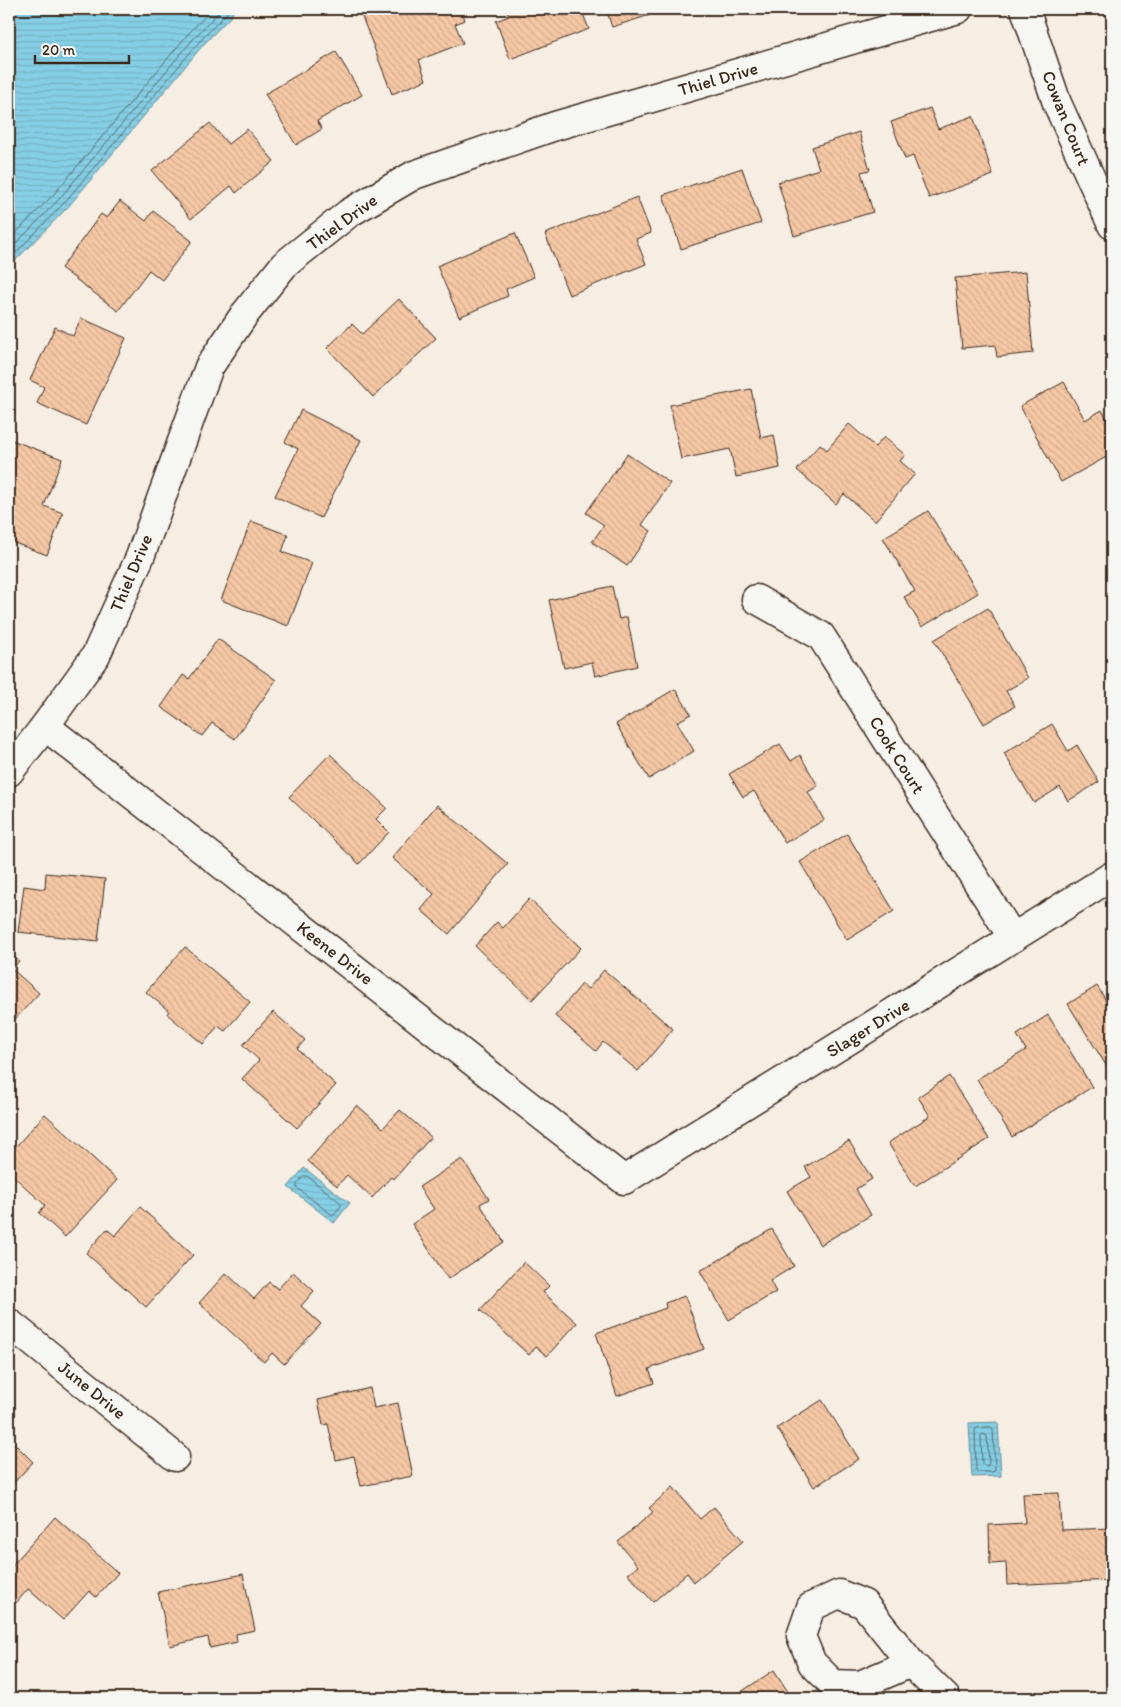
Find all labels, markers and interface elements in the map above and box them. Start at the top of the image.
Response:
scale bar [35,32,129,64]
text: 20 m [42,41,76,59]
street label: Thiel Drive [675,57,761,101]
street label: Cowan Court [1037,67,1095,169]
street label: Thiel Drive [302,189,382,255]
street label: Thiel Drive [105,531,157,615]
street label: Cook Court [864,712,930,798]
street label: Keene Drive [292,916,378,990]
street label: Slager Drive [822,994,914,1062]
street label: June Drive [54,1356,130,1424]

